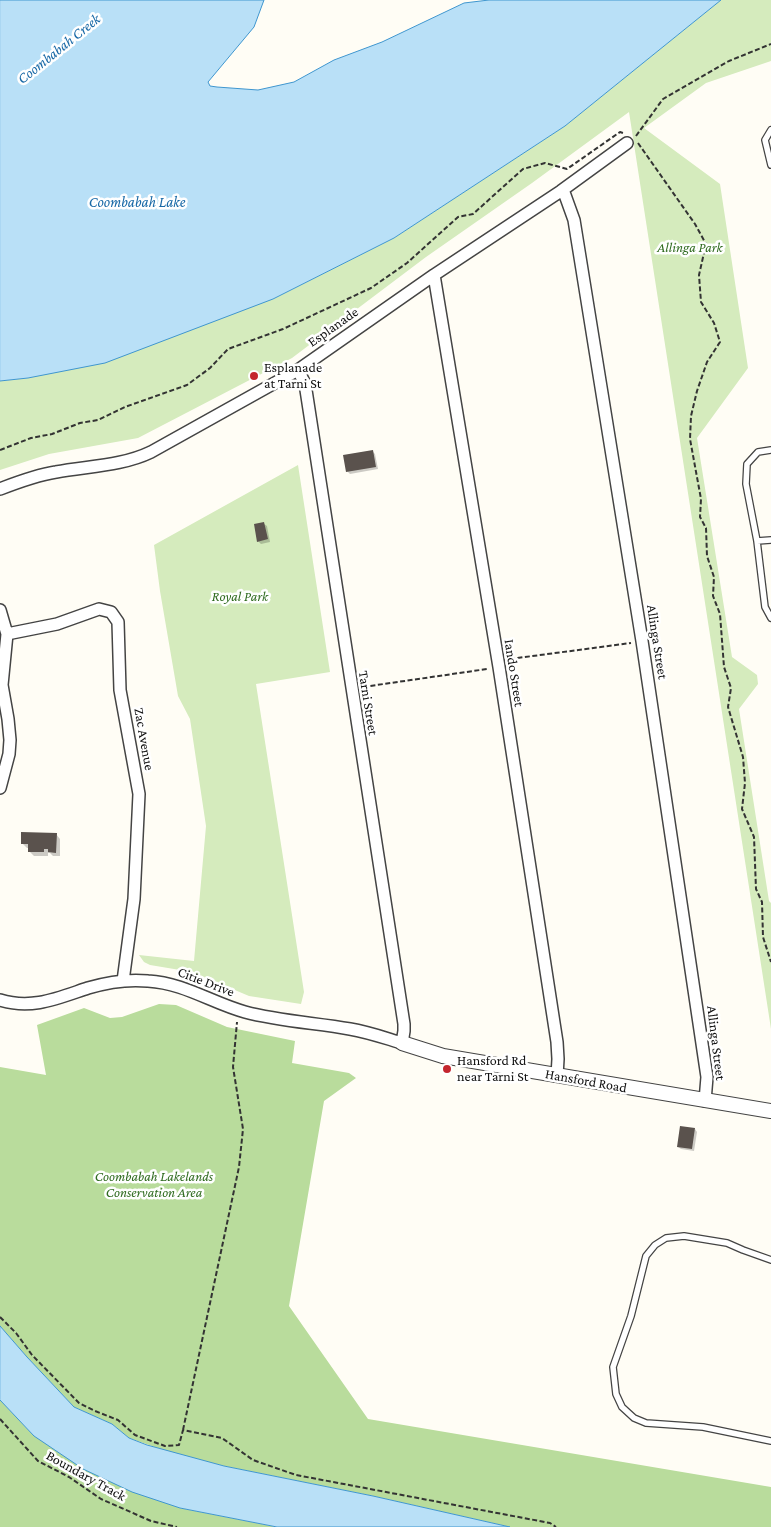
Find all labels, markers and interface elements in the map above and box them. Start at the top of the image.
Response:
water label: Coombabah Creek [14,10,104,88]
water label: Coombabah Lake [89,193,185,211]
park label: Allinga Park [657,240,723,256]
street label: Esplanade [304,303,362,351]
place label: Esplanade at Tarni St [264,360,322,392]
marker: Esplanade at Tarni St [248,370,260,382]
park label: Royal Park [212,589,268,605]
street label: Allinga Street [643,604,671,680]
street label: Iando Street [500,638,528,708]
street label: Tarni Street [355,669,381,737]
street label: Zac Avenue [130,706,158,772]
street label: Citie Drive [175,964,237,1000]
street label: Allinga Street [703,1005,729,1081]
place label: Hansford Rd near Tarni St [457,1053,528,1086]
marker: Hansford Rd near Tarni St [441,1063,453,1075]
street label: Hansford Road [544,1066,628,1096]
park label: Coombabah Lakelands Conservation Area [95,1169,213,1202]
street label: Boundary Track [43,1447,129,1505]

